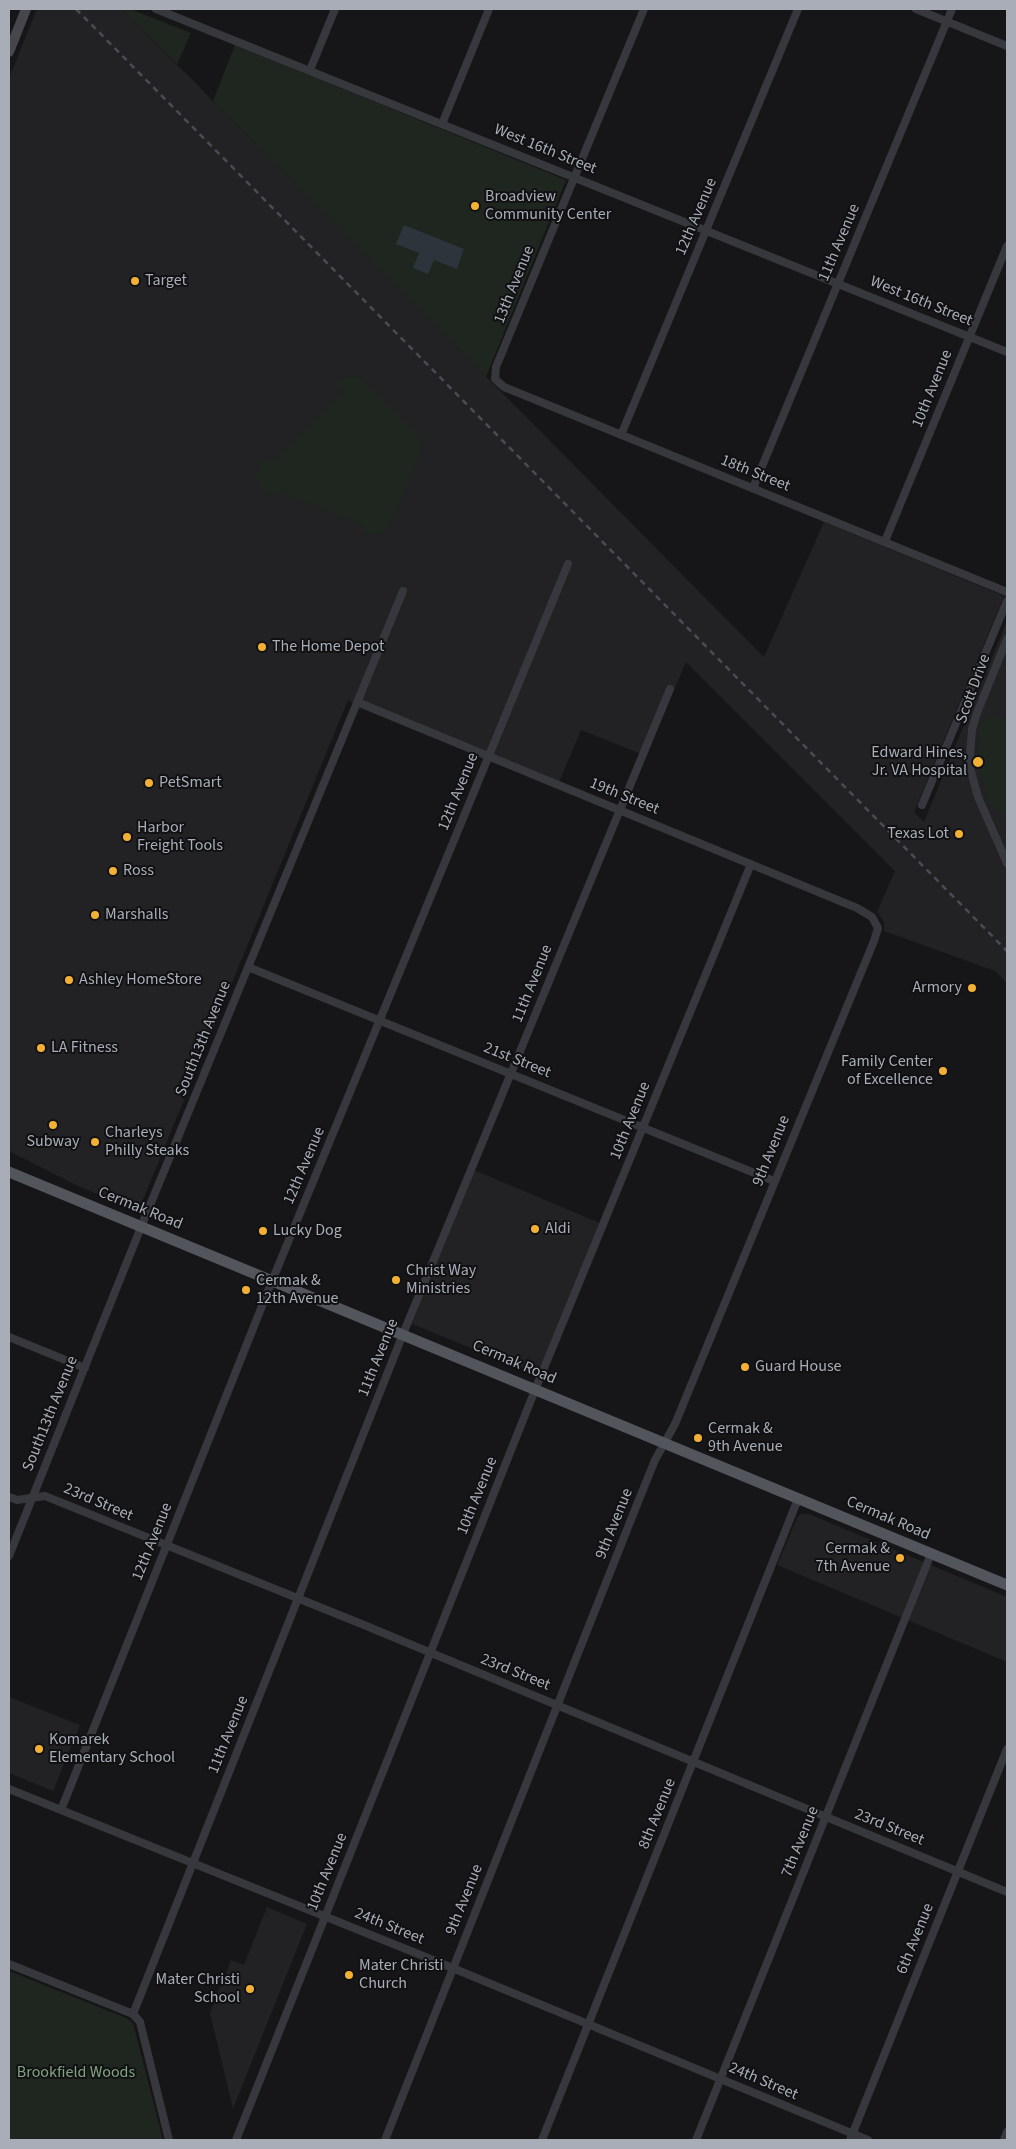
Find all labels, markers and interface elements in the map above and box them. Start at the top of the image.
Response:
street label: West 16th Street [491,121,599,179]
street label: 12th Avenue [672,175,722,259]
place label: Broadview Community Center [485,187,611,225]
marker: Broadview Community Center [469,200,481,212]
street label: 11th Avenue [815,201,865,285]
street label: 13th Avenue [491,243,539,327]
place label: Target [145,271,187,291]
street label: West 16th Street [867,273,975,331]
marker: Target [129,275,141,287]
street label: 10th Avenue [909,347,957,431]
street label: 18th Street [717,451,793,497]
place label: The Home Depot [272,637,384,657]
marker: The Home Depot [256,641,268,653]
street label: Scott Drive [953,652,995,726]
place label: Edward Hines, Jr. VA Hospital [871,743,967,781]
street label: 12th Avenue [435,750,483,834]
marker: Edward Hines, Jr. VA Hospital [971,755,985,769]
place label: PetSmart [159,773,222,793]
street label: 19th Street [586,774,662,820]
marker: PetSmart [143,777,155,789]
place label: Harbor Freight Tools [137,818,223,856]
place label: Texas Lot [887,824,949,844]
marker: Texas Lot [953,828,965,840]
marker: Harbor Freight Tools [121,831,133,843]
place label: Ross [123,861,154,881]
marker: Ross [107,865,119,877]
place label: Marshalls [105,905,169,925]
marker: Marshalls [89,909,101,921]
street label: 11th Avenue [509,942,557,1026]
place label: Ashley HomeStore [79,970,202,990]
marker: Ashley HomeStore [63,974,75,986]
place label: Armory [912,978,962,998]
street label: South13th Avenue [172,979,236,1099]
marker: Armory [966,982,978,994]
place label: LA Fitness [51,1038,118,1058]
street label: 21st Street [480,1039,554,1083]
marker: LA Fitness [35,1042,47,1054]
place label: Family Center of Excellence [841,1052,933,1090]
marker: Family Center of Excellence [937,1065,949,1077]
street label: 10th Avenue [607,1079,655,1163]
street label: 9th Avenue [749,1113,795,1189]
marker: Subway [47,1119,59,1131]
place label: Charleys Philly Steaks [105,1123,189,1161]
street label: 12th Avenue [280,1124,330,1208]
place label: Subway [27,1132,79,1152]
marker: Charleys Philly Steaks [89,1136,101,1148]
street label: Cermak Road [95,1183,185,1235]
place label: Aldi [545,1219,571,1239]
place label: Lucky Dog [273,1221,342,1241]
marker: Aldi [529,1223,541,1235]
marker: Lucky Dog [257,1225,269,1237]
place label: Christ Way Ministries [406,1261,476,1299]
place label: Cermak & 12th Avenue [256,1271,339,1309]
marker: Christ Way Ministries [390,1274,402,1286]
marker: Cermak & 12th Avenue [240,1284,252,1296]
street label: 11th Avenue [355,1316,403,1400]
street label: Cermak Road [469,1337,559,1389]
street label: South13th Avenue [19,1354,83,1474]
place label: Guard House [755,1357,842,1377]
marker: Guard House [739,1361,751,1373]
place label: Cermak & 9th Avenue [708,1419,783,1457]
marker: Cermak & 9th Avenue [692,1432,704,1444]
street label: 10th Avenue [454,1454,502,1538]
street label: 23rd Street [60,1480,136,1526]
street label: 9th Avenue [592,1486,638,1562]
street label: Cermak Road [843,1493,933,1545]
street label: 12th Avenue [129,1500,177,1584]
place label: Cermak & 7th Avenue [815,1539,890,1577]
marker: Cermak & 7th Avenue [894,1552,906,1564]
street label: 23rd Street [477,1650,553,1696]
street label: 11th Avenue [205,1693,253,1777]
place label: Komarek Elementary School [49,1730,175,1768]
marker: Komarek Elementary School [33,1743,45,1755]
street label: 8th Avenue [635,1776,681,1852]
street label: 7th Avenue [778,1804,824,1880]
street label: 23rd Street [851,1805,927,1851]
street label: 10th Avenue [304,1830,352,1914]
street label: 9th Avenue [442,1862,488,1938]
street label: 6th Avenue [893,1901,939,1977]
street label: 24th Street [351,1904,427,1950]
place label: Mater Christi Church [359,1956,443,1994]
marker: Mater Christi Church [343,1969,355,1981]
place label: Mater Christi School [156,1970,240,2008]
marker: Mater Christi School [244,1983,256,1995]
street label: 24th Street [726,2059,800,2105]
park label: Brookfield Woods [17,2063,135,2083]

